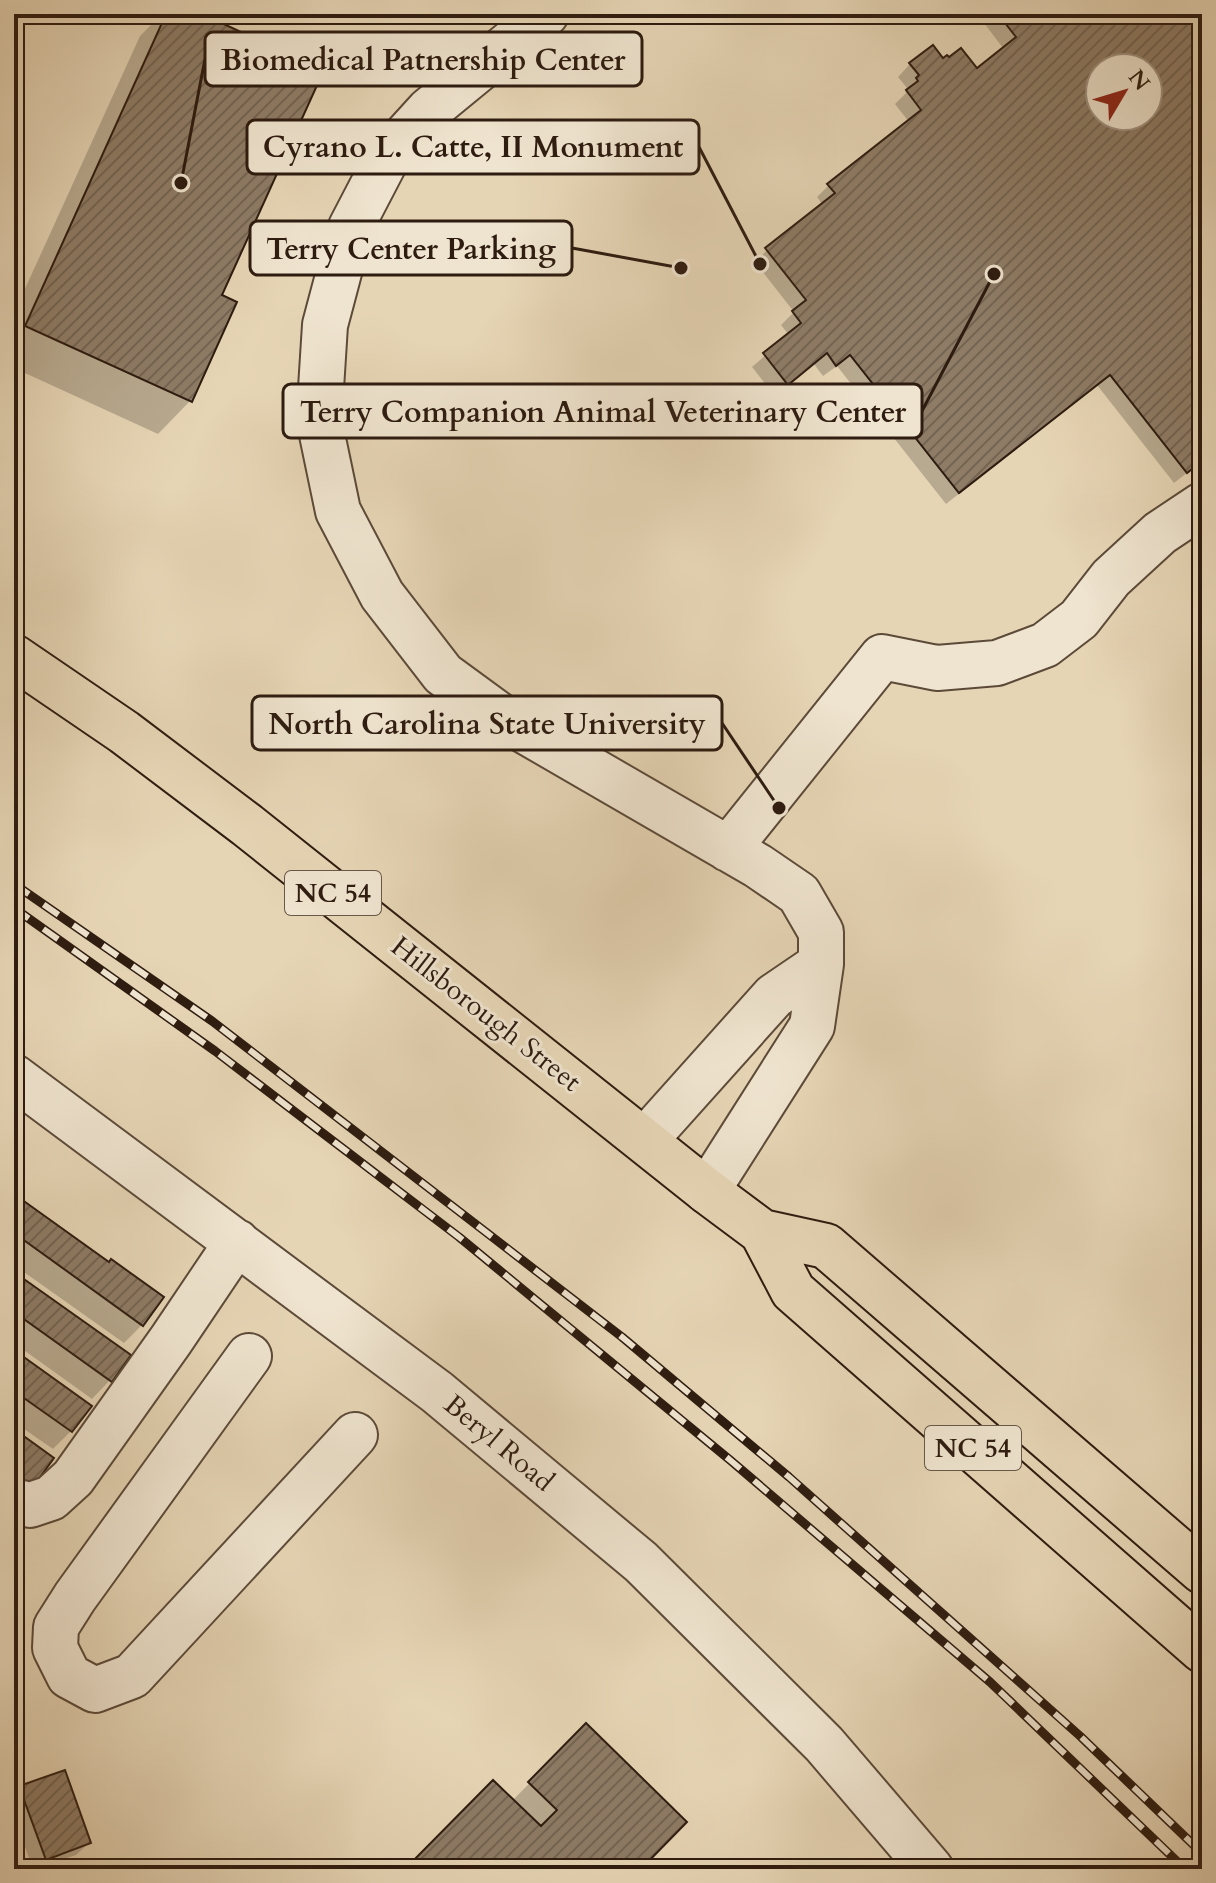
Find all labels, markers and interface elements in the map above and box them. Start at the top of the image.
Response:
callout: Biomedical Patnership Center [205,32,642,86]
text: Biomedical Patnership Center [220,40,627,81]
north arrow [1084,52,1164,132]
text: N [1121,64,1157,97]
callout: Cyrano L. Catte, II Monument [247,120,699,174]
text: Cyrano L. Catte, II Monument [263,127,684,168]
callout: Terry Center Parking [250,221,572,275]
text: Terry Center Parking [266,229,556,270]
callout: Terry Companion Animal Veterinary Center [283,384,922,438]
text: Terry Companion Animal Veterinary Center [300,392,907,433]
callout: North Carolina State University [252,696,722,750]
text: North Carolina State University [268,704,706,745]
road number: NC 54 [285,871,381,915]
street label: Hillsborough Street [383,928,589,1100]
street label: Beryl Road [436,1386,562,1500]
road number: NC 54 [925,1426,1021,1470]

